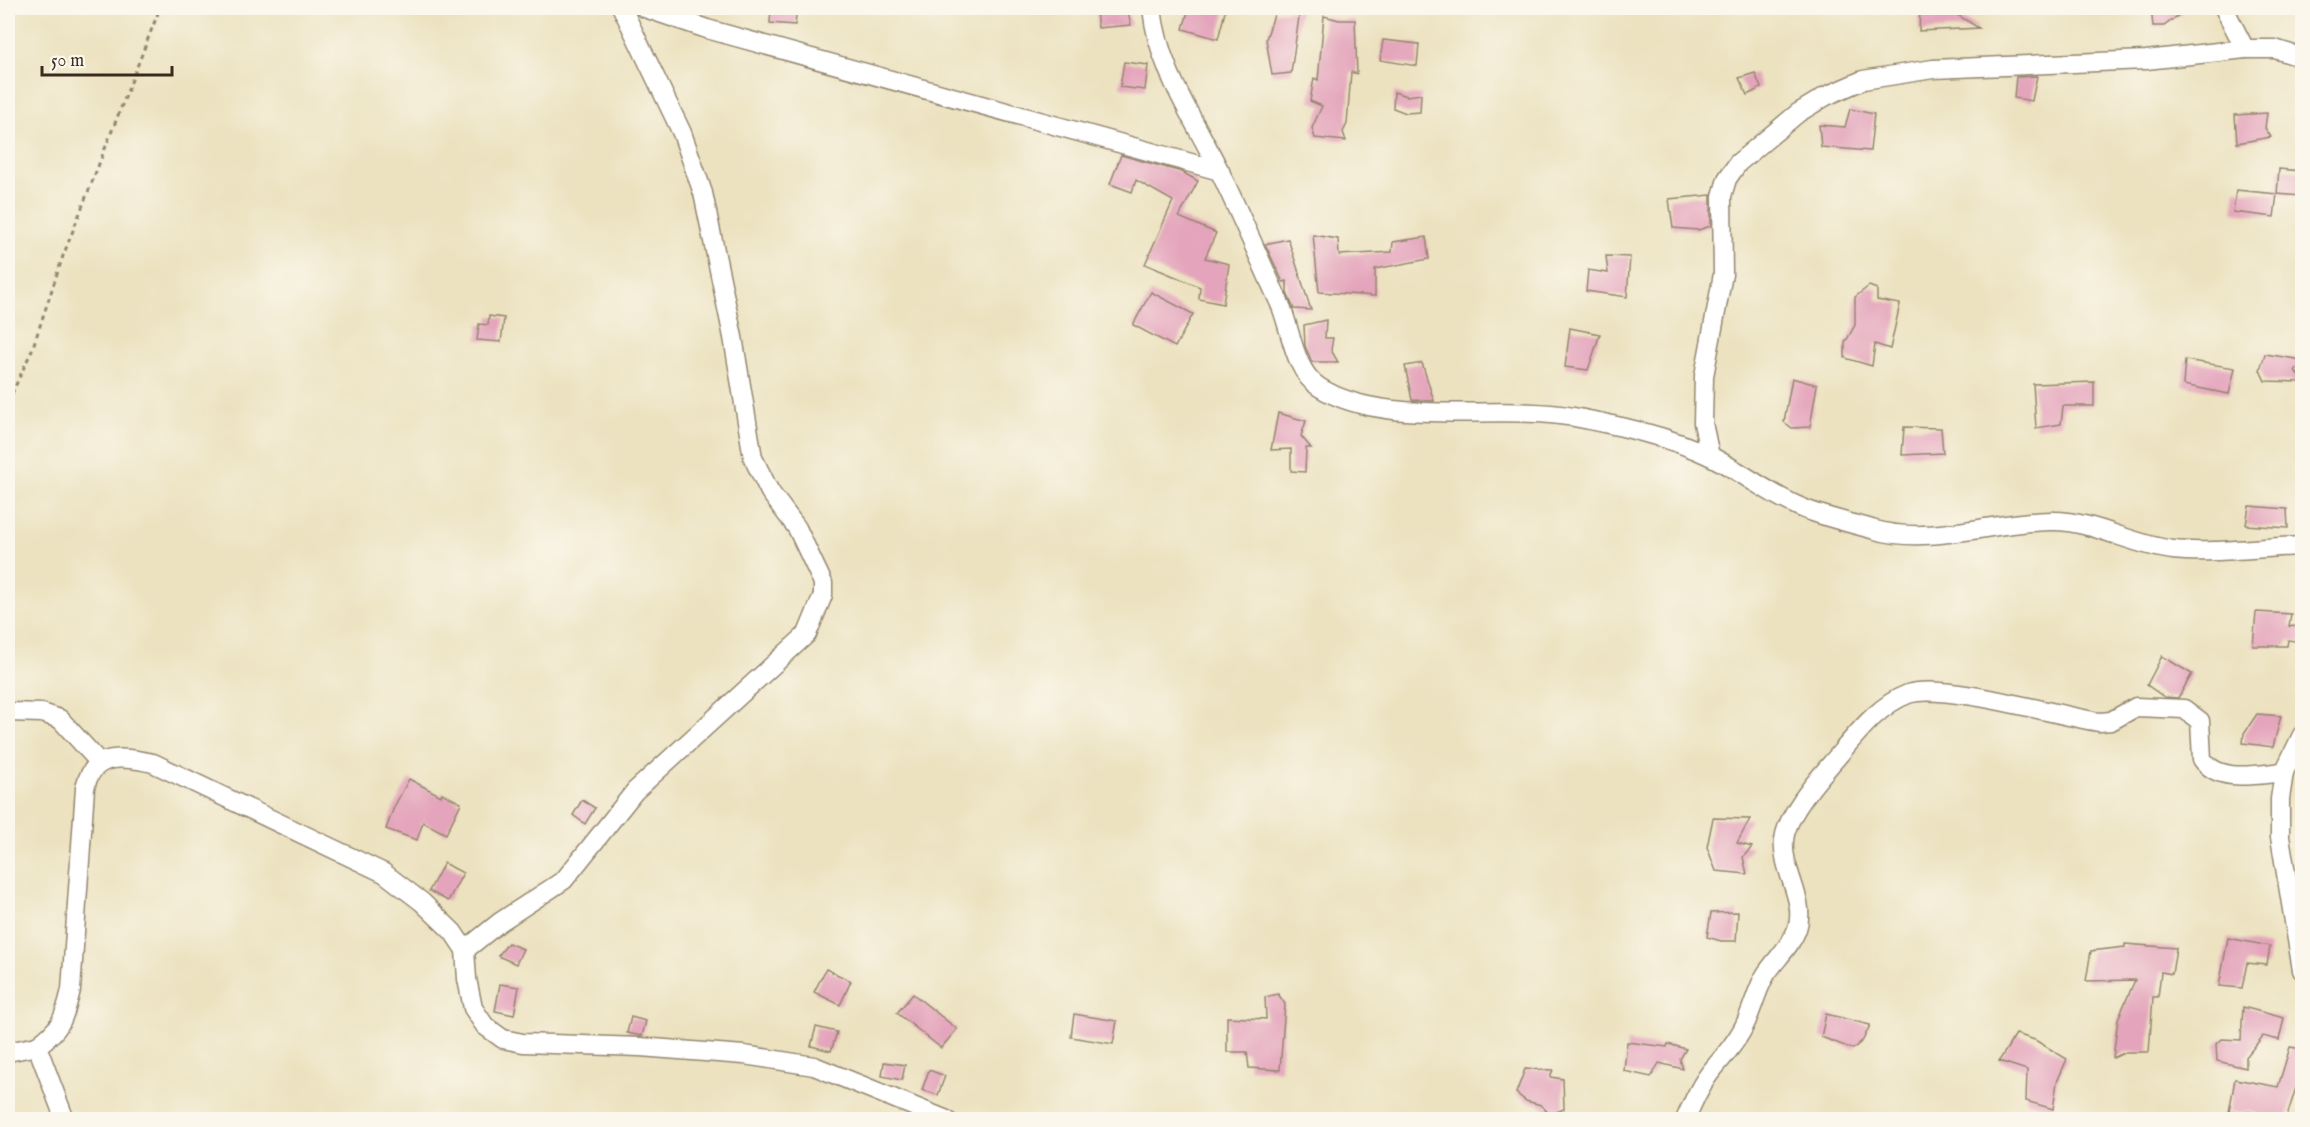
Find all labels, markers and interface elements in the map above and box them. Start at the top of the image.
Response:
scale bar [42,39,172,77]
text: 50 m [51,50,84,73]

